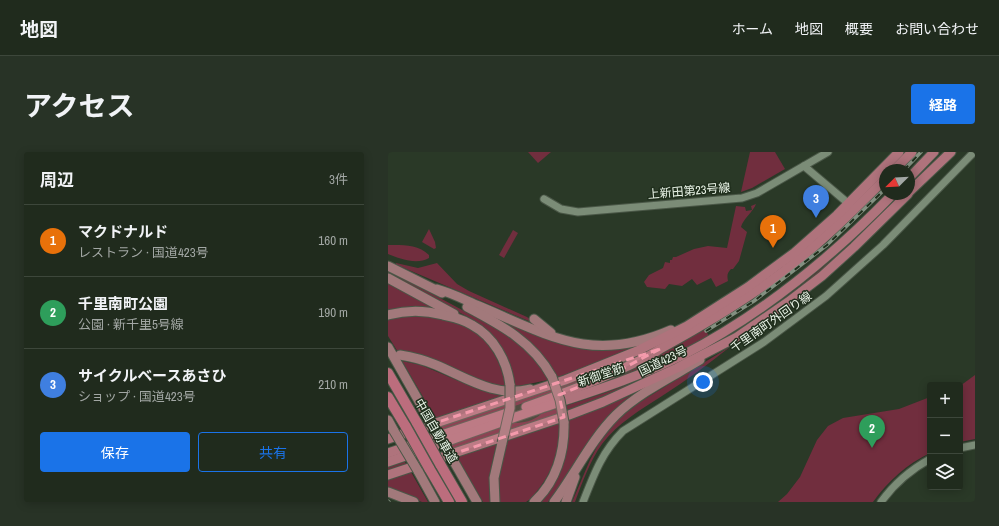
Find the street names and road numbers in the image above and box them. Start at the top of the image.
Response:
street label: 上新田第23号線 [647,179,731,203]
street label: 千里南町外回り線 [727,288,815,356]
street label: 国道423号 [636,342,690,380]
street label: 新御堂筋 [576,360,626,390]
street label: 中国自動車道 [411,396,461,466]

